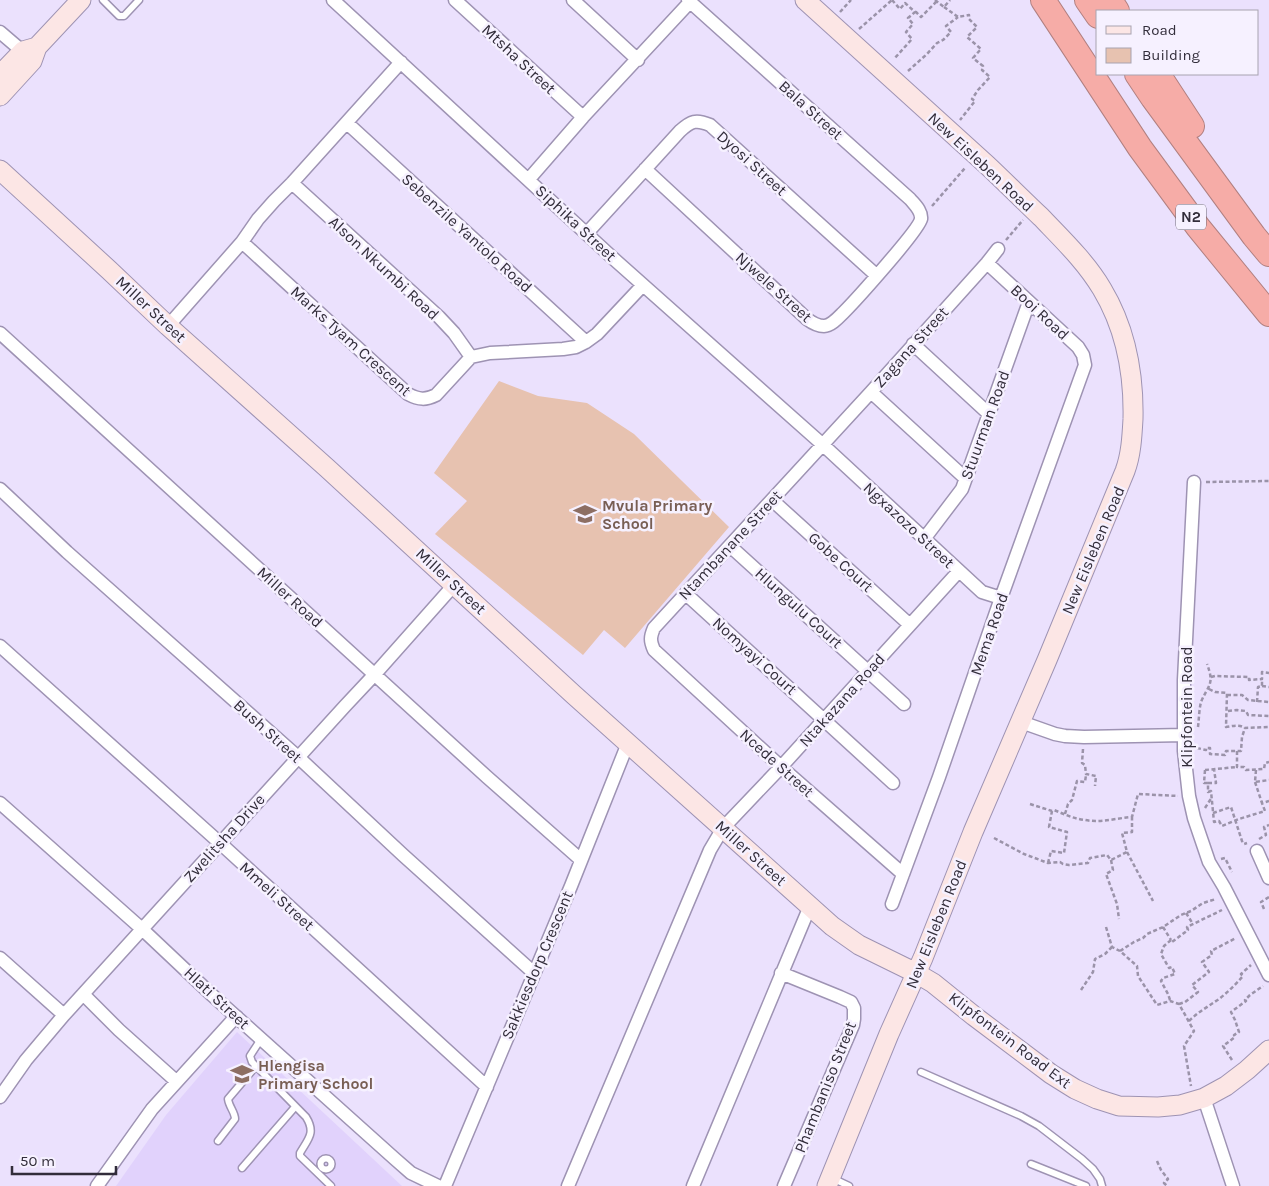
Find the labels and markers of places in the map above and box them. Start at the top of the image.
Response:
place label: Mvula Primary School [602,496,712,533]
school or university icon: Mvula Primary School [572,501,598,527]
place label: Hlengisa Primary School [258,1056,373,1093]
school or university icon: Hlengisa Primary School [229,1061,255,1087]

